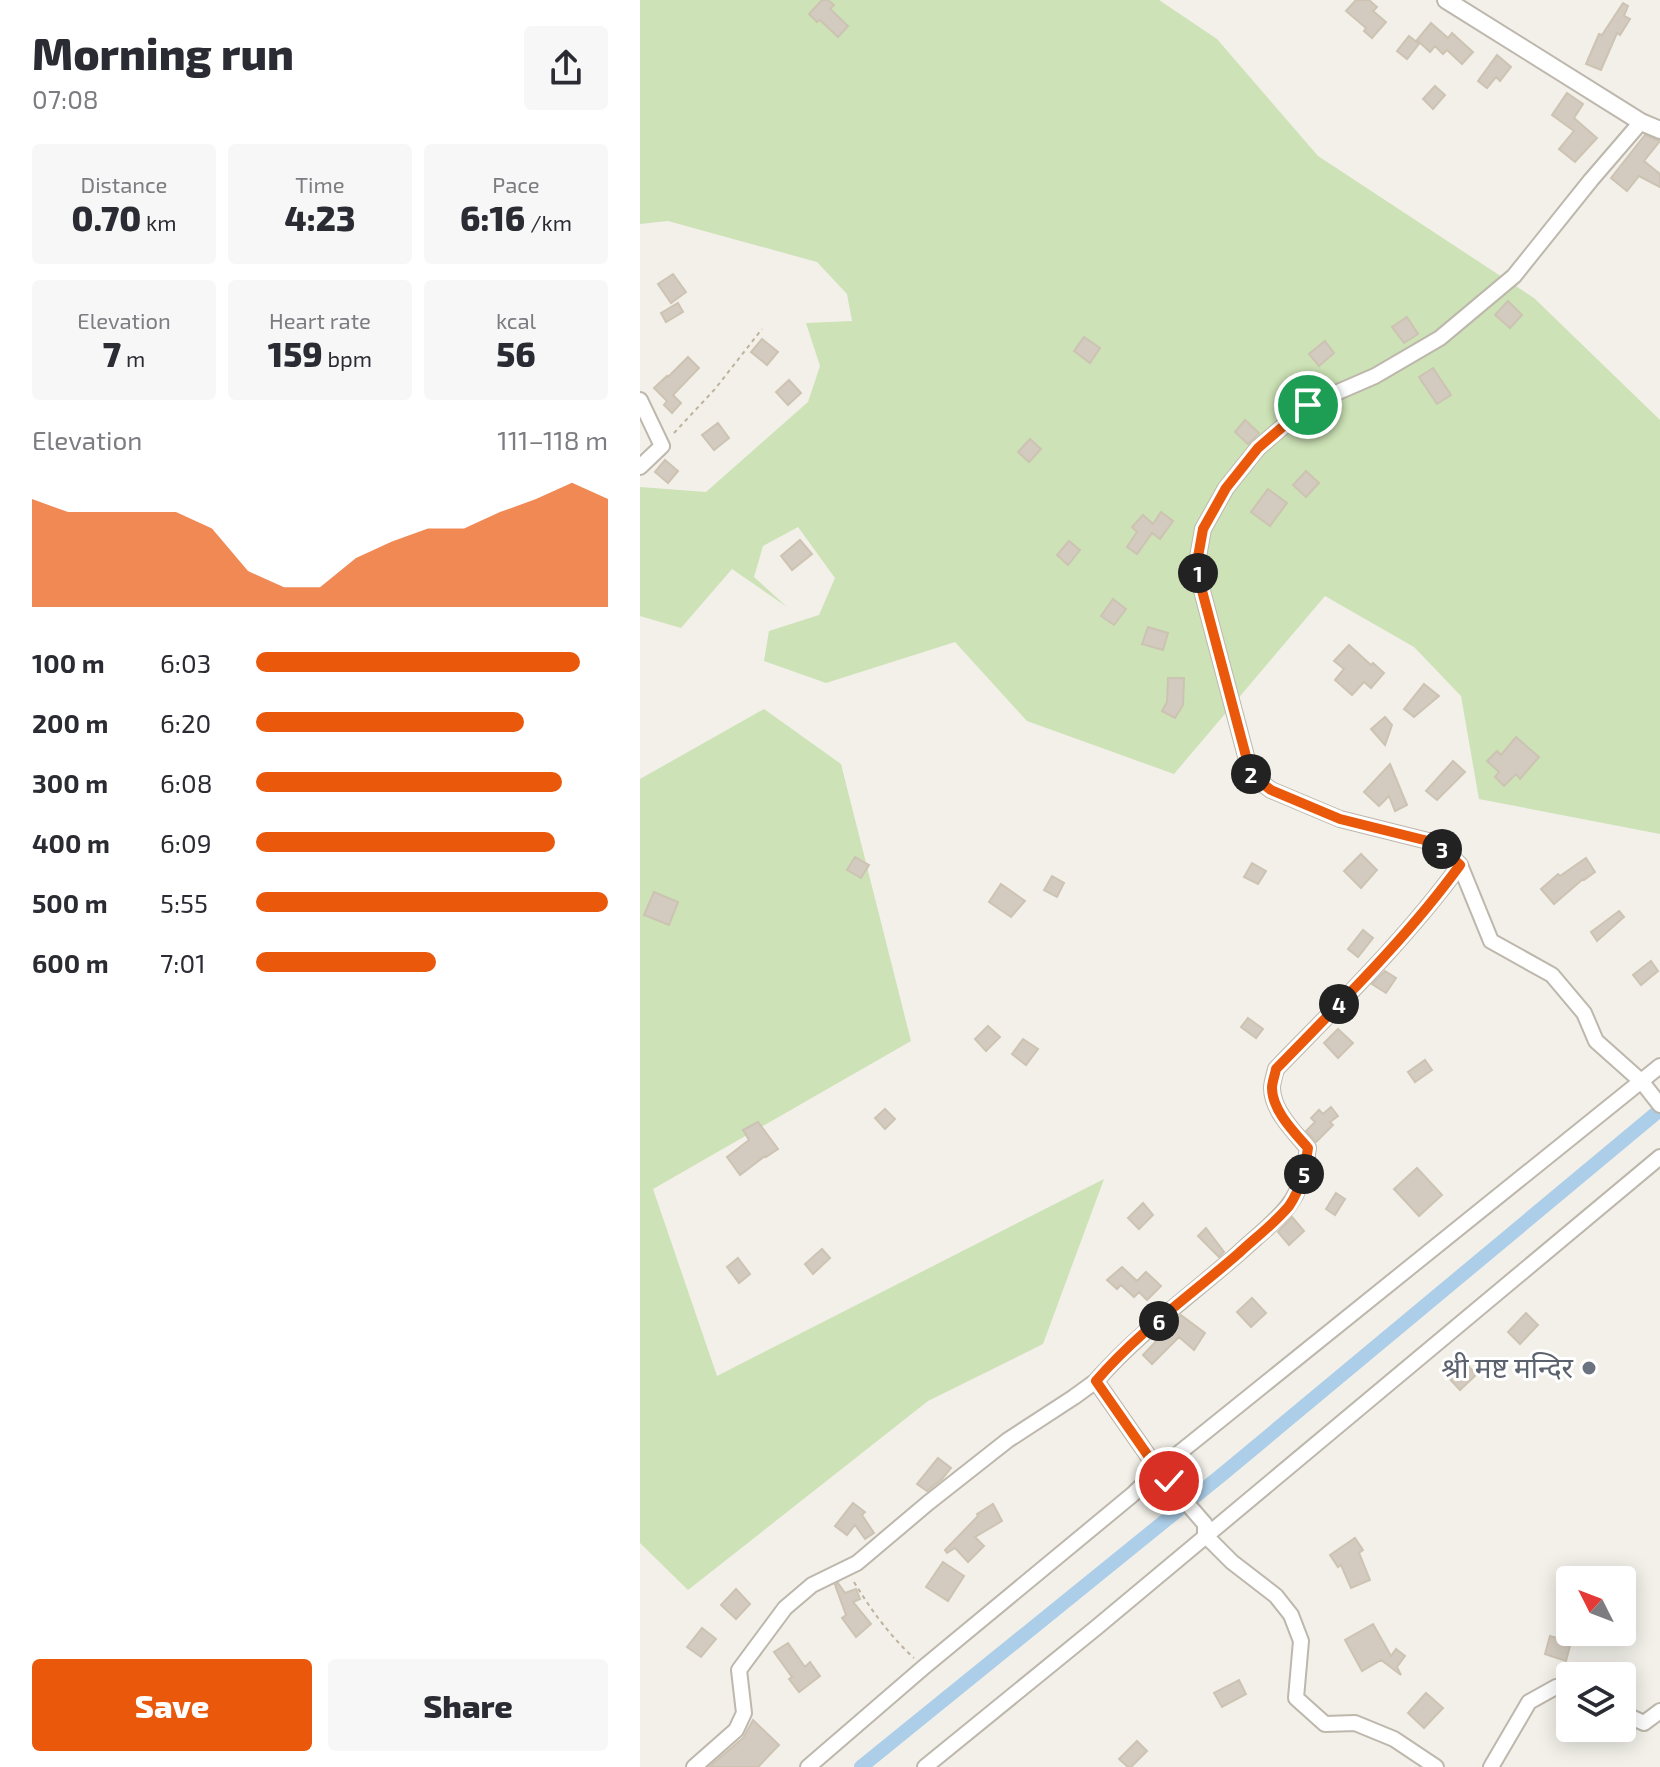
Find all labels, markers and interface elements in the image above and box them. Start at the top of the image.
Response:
text: Morning run [32,26,294,79]
button: share [524,26,608,110]
text: 07:08 [32,83,99,114]
text: Distance [81,171,167,197]
text: Time [295,171,345,197]
text: Pace [492,171,540,197]
text: 0.70 [71,197,141,238]
text: 4:23 [285,197,355,238]
text: 6:16 [460,197,525,238]
text: km [141,209,177,235]
text: /km [525,209,572,235]
text: Elevation [77,307,171,333]
text: Heart rate [269,307,371,333]
text: kcal [496,307,536,333]
text: 7 [103,333,121,374]
text: 159 [268,333,323,374]
text: 56 [496,333,536,374]
text: m [121,345,145,371]
text: bpm [323,345,372,371]
pin [1274,371,1342,439]
icon: arrive [1286,383,1330,427]
text: Elevation [32,424,142,455]
text: 111–118 m [497,424,608,455]
pin: 1 [1178,553,1218,593]
text: 1 [1193,560,1203,586]
text: 100 m [32,647,105,678]
text: 6:03 [160,647,211,678]
text: 200 m [32,707,108,738]
text: 6:20 [160,707,211,738]
pin: 2 [1231,754,1271,794]
text: 2 [1245,761,1257,787]
text: 300 m [32,767,108,798]
text: 6:08 [160,767,212,798]
text: 400 m [32,827,110,858]
text: 6:09 [160,827,212,858]
pin: 3 [1422,829,1462,869]
text: 3 [1436,836,1448,862]
text: 500 m [32,887,108,918]
text: 5:55 [160,887,208,918]
text: 600 m [32,947,109,978]
text: 7:01 [160,947,205,978]
pin: 4 [1319,984,1359,1024]
text: 4 [1332,991,1346,1017]
pin: 5 [1284,1154,1324,1194]
text: 5 [1298,1161,1310,1187]
pin: 6 [1139,1301,1179,1341]
text: 6 [1153,1308,1165,1334]
place label: श्री मष्ट मन्दिर [1441,1350,1574,1384]
marker: श्री मष्ट मन्दिर [1580,1359,1598,1377]
pin [1135,1447,1203,1515]
icon: check [1147,1459,1191,1503]
north arrow [1556,1566,1636,1646]
map controls [1556,1566,1636,1742]
button: Save [32,1659,312,1751]
button: Share [328,1659,608,1751]
button: layers [1556,1662,1636,1742]

